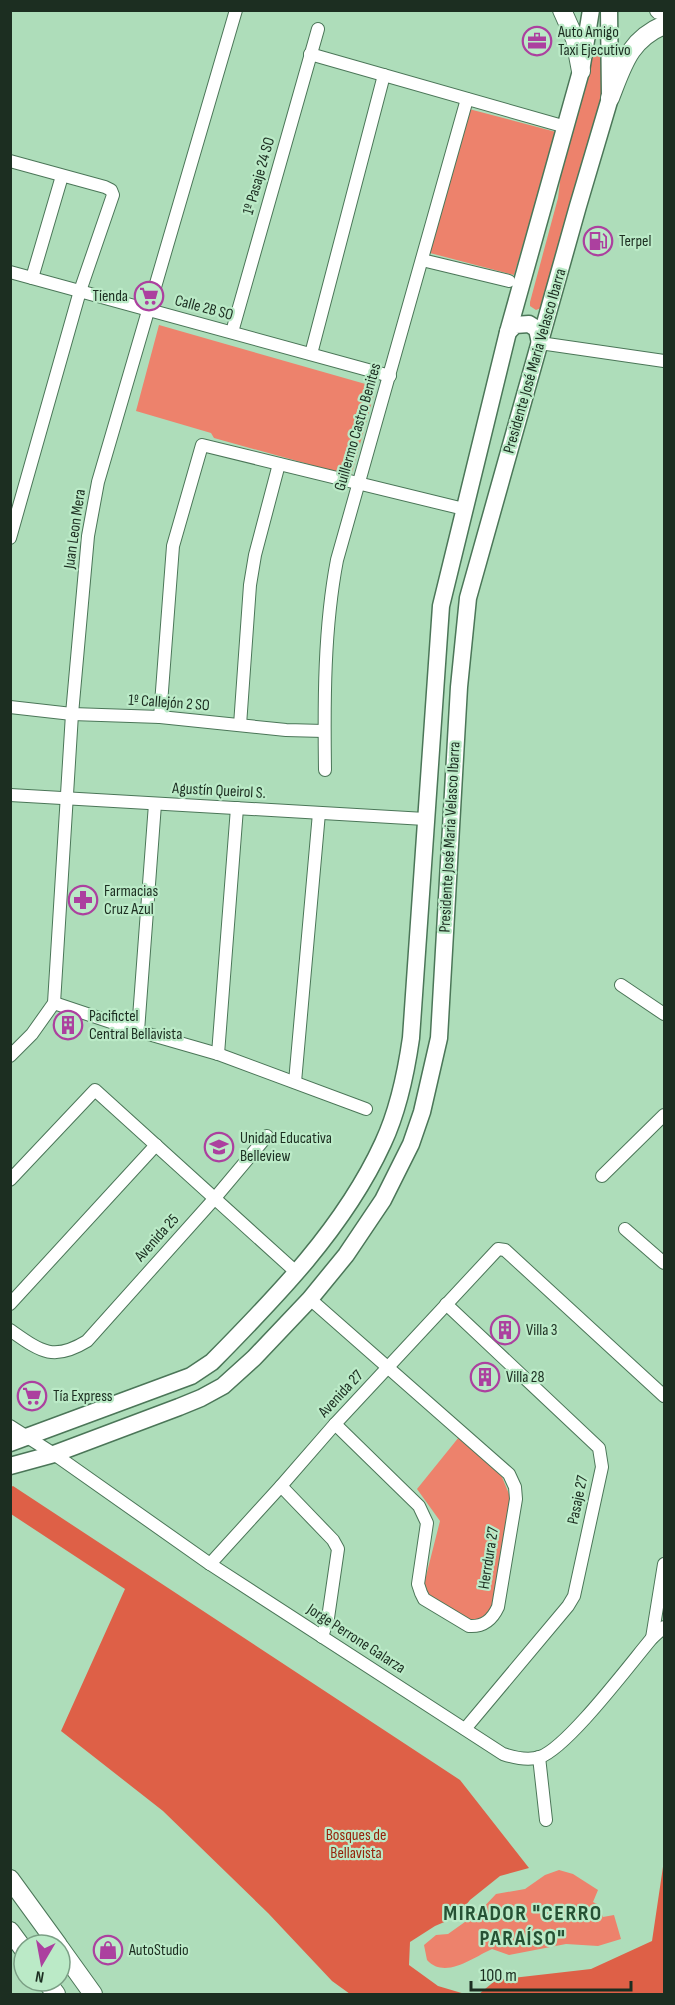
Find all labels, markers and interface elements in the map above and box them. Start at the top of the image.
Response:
place label: Auto Amigo Taxi Ejecutivo [557,23,631,60]
office icon: Auto Amigo Taxi Ejecutivo [521,25,553,57]
street label: 1º Pasaje 24 SO [239,135,279,217]
fuel station icon: Terpel [582,225,614,257]
place label: Terpel [619,232,652,251]
street label: Presidente José Maria Velasco Ibarra [500,266,570,456]
supermarket icon: Tienda [133,280,165,312]
place label: Tienda [92,287,128,306]
street label: Calle 2B SO [173,291,235,325]
street label: Guillermo Castro Benites [331,361,385,493]
street label: Juan Leon Mera [60,488,90,571]
street label: 1º Callejón 2 SO [128,691,211,715]
street label: Presidente José Maria Velasco Ibarra [436,741,464,933]
street label: Agustín Queirol S. [171,779,266,803]
place label: Farmacias Cruz Azul [104,882,158,919]
pharmacy icon: Farmacias Cruz Azul [67,884,99,916]
place label: Pacifictel Central Bellavista [89,1007,182,1044]
building icon: Pacifictel Central Bellavista [52,1009,84,1041]
place label: Unidad Educativa Belleview [240,1129,332,1166]
school or university icon: Unidad Educativa Belleview [203,1131,235,1163]
street label: Avenida 25 [130,1210,183,1266]
building icon: Villa 3 [489,1314,521,1346]
place label: Villa 3 [526,1321,558,1340]
building icon: Villa 28 [469,1361,501,1393]
street label: Avenida 27 [314,1366,368,1422]
place label: Villa 28 [506,1368,544,1387]
supermarket icon: Tía Express [16,1380,48,1412]
place label: Tía Express [53,1387,113,1406]
street label: Pasaje 27 [564,1473,593,1526]
street label: Herrdura 27 [475,1525,503,1591]
street label: Jorge Perrone Galarza [302,1600,409,1678]
park label: Bosques de Bellavista [326,1826,386,1863]
district label: MIRADOR "CERRO PARAÍSO" [443,1900,603,1952]
north arrow [12,1933,72,1993]
shop icon: AutoStudio [92,1934,124,1966]
place label: AutoStudio [128,1941,189,1960]
scale bar [471,1954,632,1992]
text: 100 m [480,1965,517,1986]
text: N [34,1966,46,1986]

